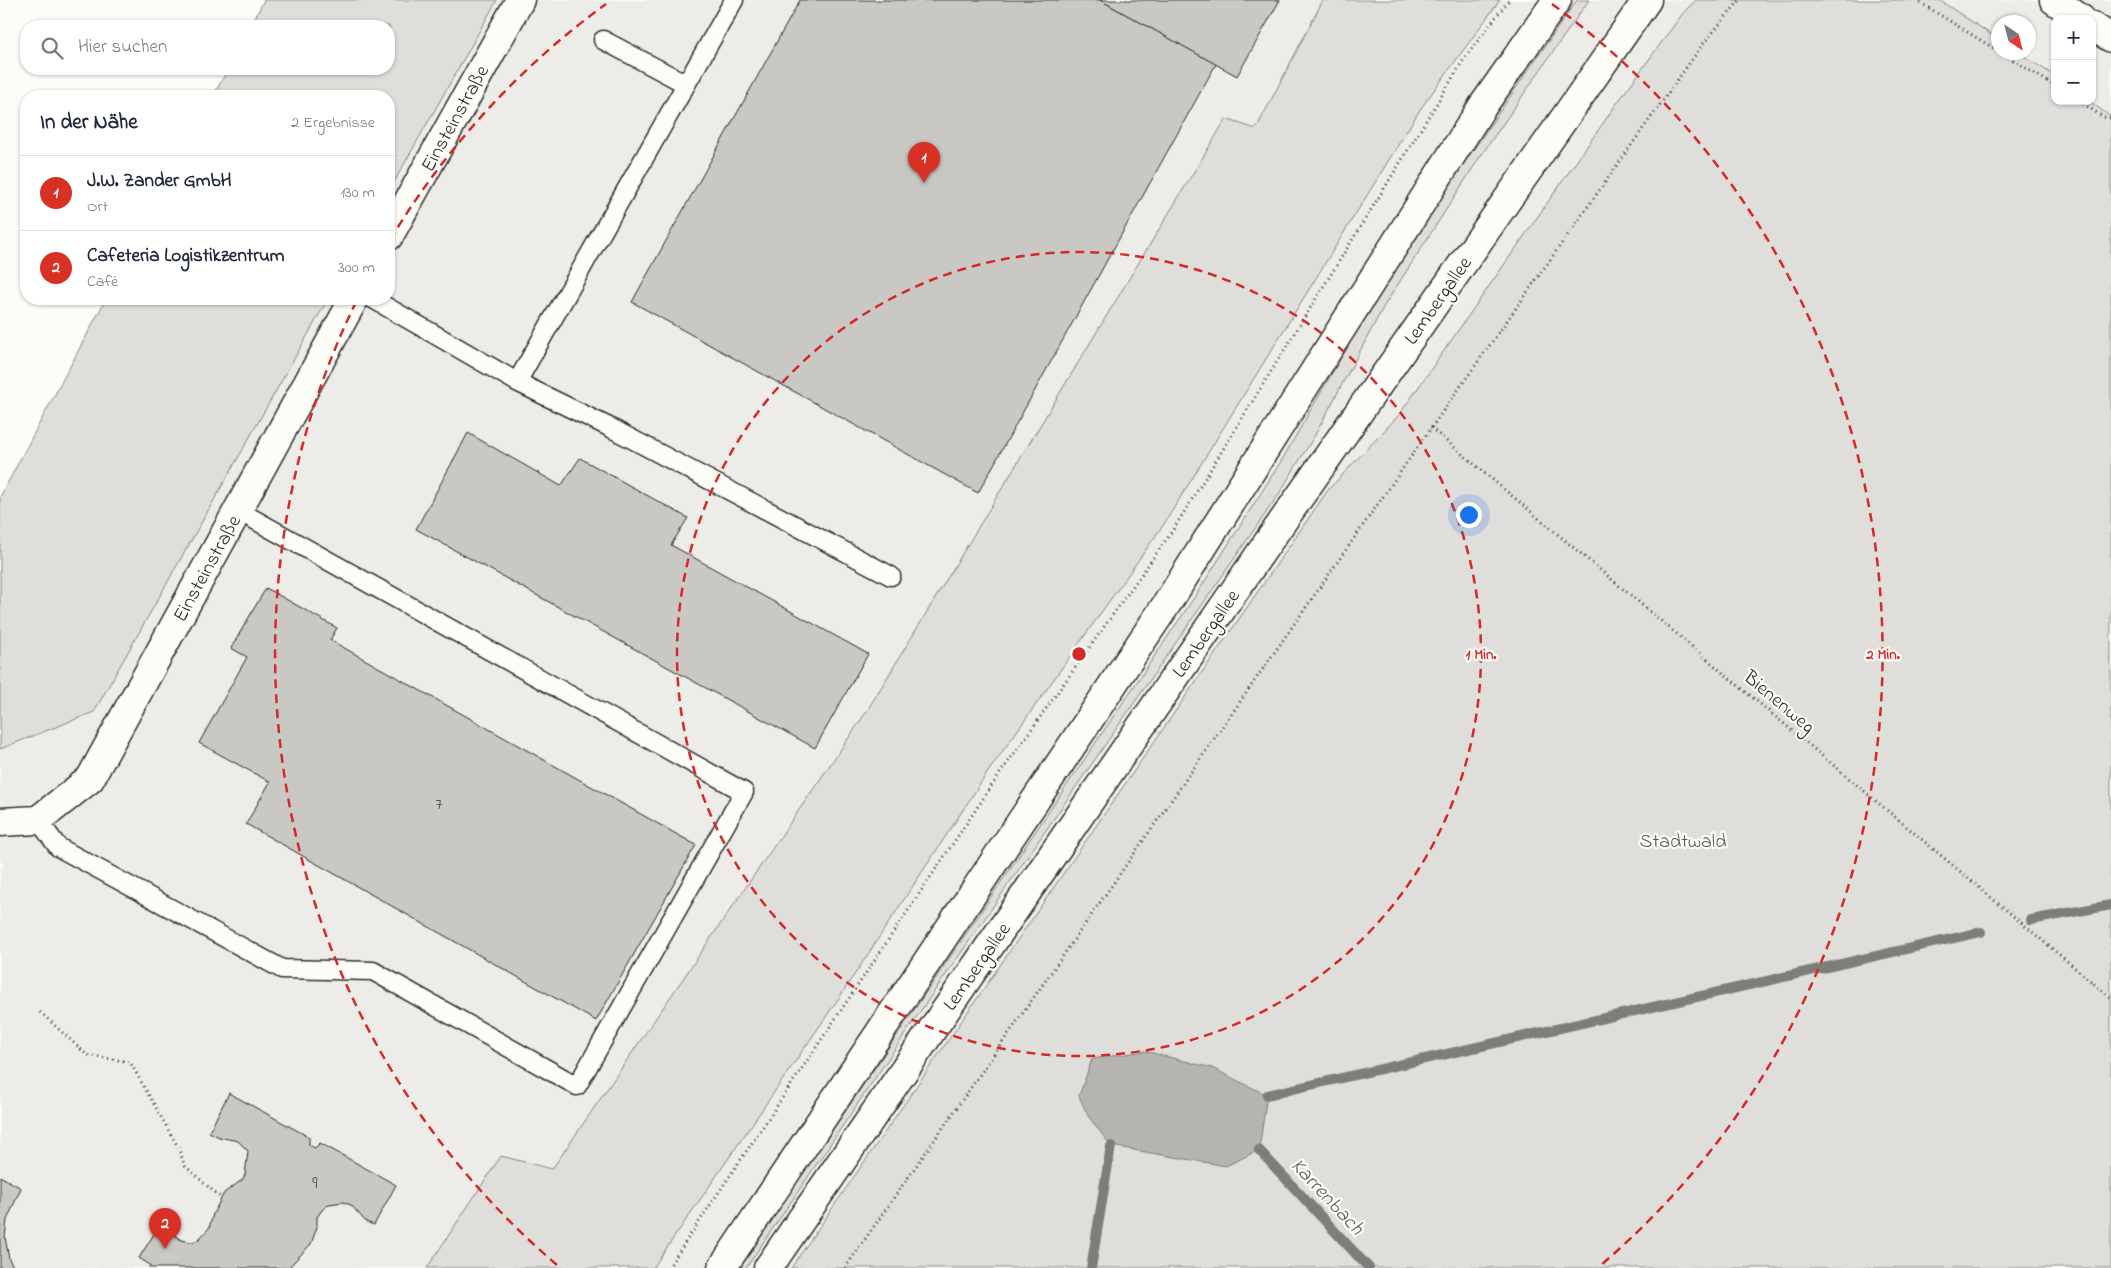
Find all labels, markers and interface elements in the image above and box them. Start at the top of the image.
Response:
north arrow [1991,15,2036,60]
map controls [2051,15,2096,105]
button: + [2051,15,2096,60]
search box [20,20,395,75]
icon: search [38,34,66,62]
text: Hier suchen [78,34,167,61]
street label: Einsteinstraße [415,60,498,178]
button: − [2051,60,2096,105]
text: In der Nähe [40,108,138,138]
text: 2 Ergebnisse [291,111,375,135]
pin: 1 [908,142,940,183]
text: J.W. Zander GmbH [87,168,231,195]
text: 1 [53,181,59,205]
text: 130 m [340,181,375,205]
text: Ort [87,195,108,219]
text: Cafeteria Logistikzentrum [87,243,285,270]
street label: Lembergallee [1398,251,1481,352]
text: 2 [52,256,60,280]
text: 300 m [338,256,375,280]
text: Café [87,270,118,294]
your location [1456,502,1482,528]
street label: Einsteinstraße [167,510,250,628]
street label: Lembergallee [1166,584,1249,685]
text: 1 Min. [1466,644,1496,666]
text: 2 Min. [1865,644,1900,666]
centre of rings [1070,645,1088,663]
street label: Bienenweg [1735,664,1821,742]
house number: 7 [435,792,443,818]
park label: Stadtwald [1640,828,1726,857]
street label: Lembergallee [937,917,1020,1018]
water label: Karrenbach [1283,1152,1371,1243]
house number: 9 [312,1171,318,1197]
pin: 2 [149,1208,181,1249]

